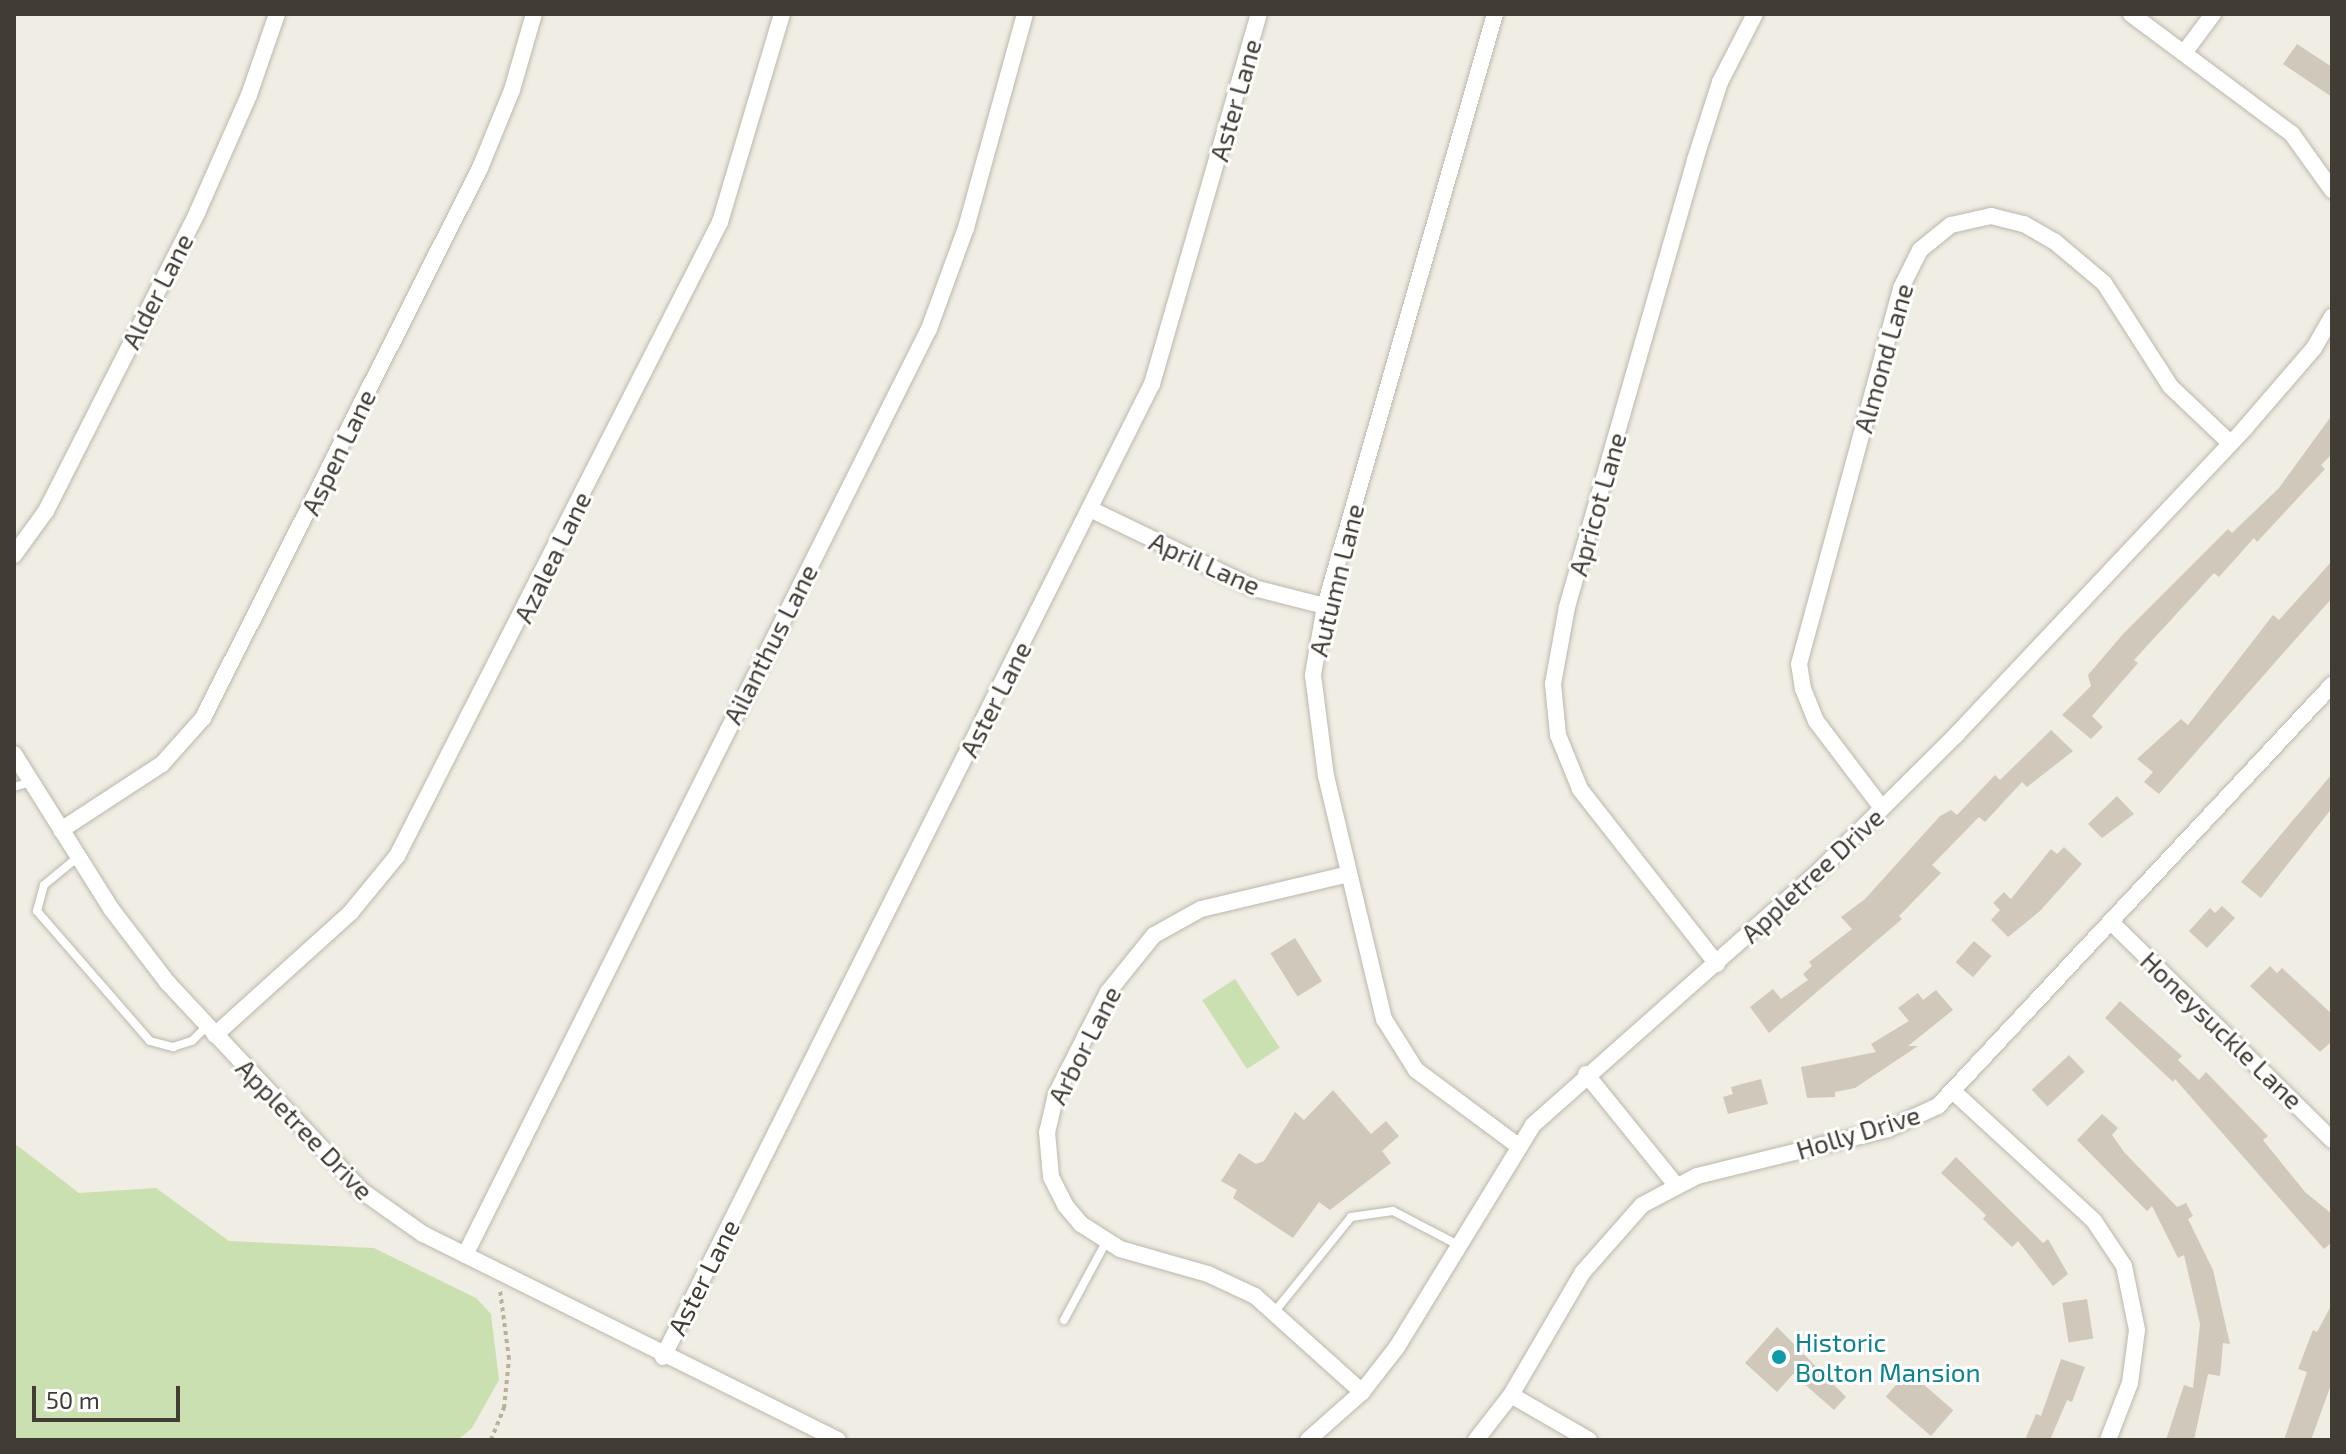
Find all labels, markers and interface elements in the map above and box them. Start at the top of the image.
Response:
street label: Aster Lane [1203,35,1267,165]
street label: Alder Lane [115,228,199,354]
street label: Almond Lane [1847,280,1919,436]
street label: Aspen Lane [294,384,382,520]
street label: Apricot Lane [1562,429,1632,579]
street label: Azalea Lane [507,486,597,628]
street label: Autumn Lane [1302,500,1370,660]
street label: April Lane [1145,525,1265,601]
street label: Ailanthus Lane [716,559,824,729]
street label: Aster Lane [952,636,1038,762]
street label: Appletree Drive [1734,801,1890,949]
street label: Honeysuckle Lane [2135,945,2309,1115]
street label: Arbor Lane [1041,980,1127,1110]
street label: Appletree Drive [230,1052,380,1206]
street label: Holly Drive [1792,1098,1924,1166]
street label: Aster Lane [660,1214,746,1340]
place label: Historic Bolton Mansion [1795,1326,1981,1388]
marker: Historic Bolton Mansion [1770,1348,1788,1366]
scale bar [36,1370,184,1420]
text: 50 m [46,1385,100,1414]

